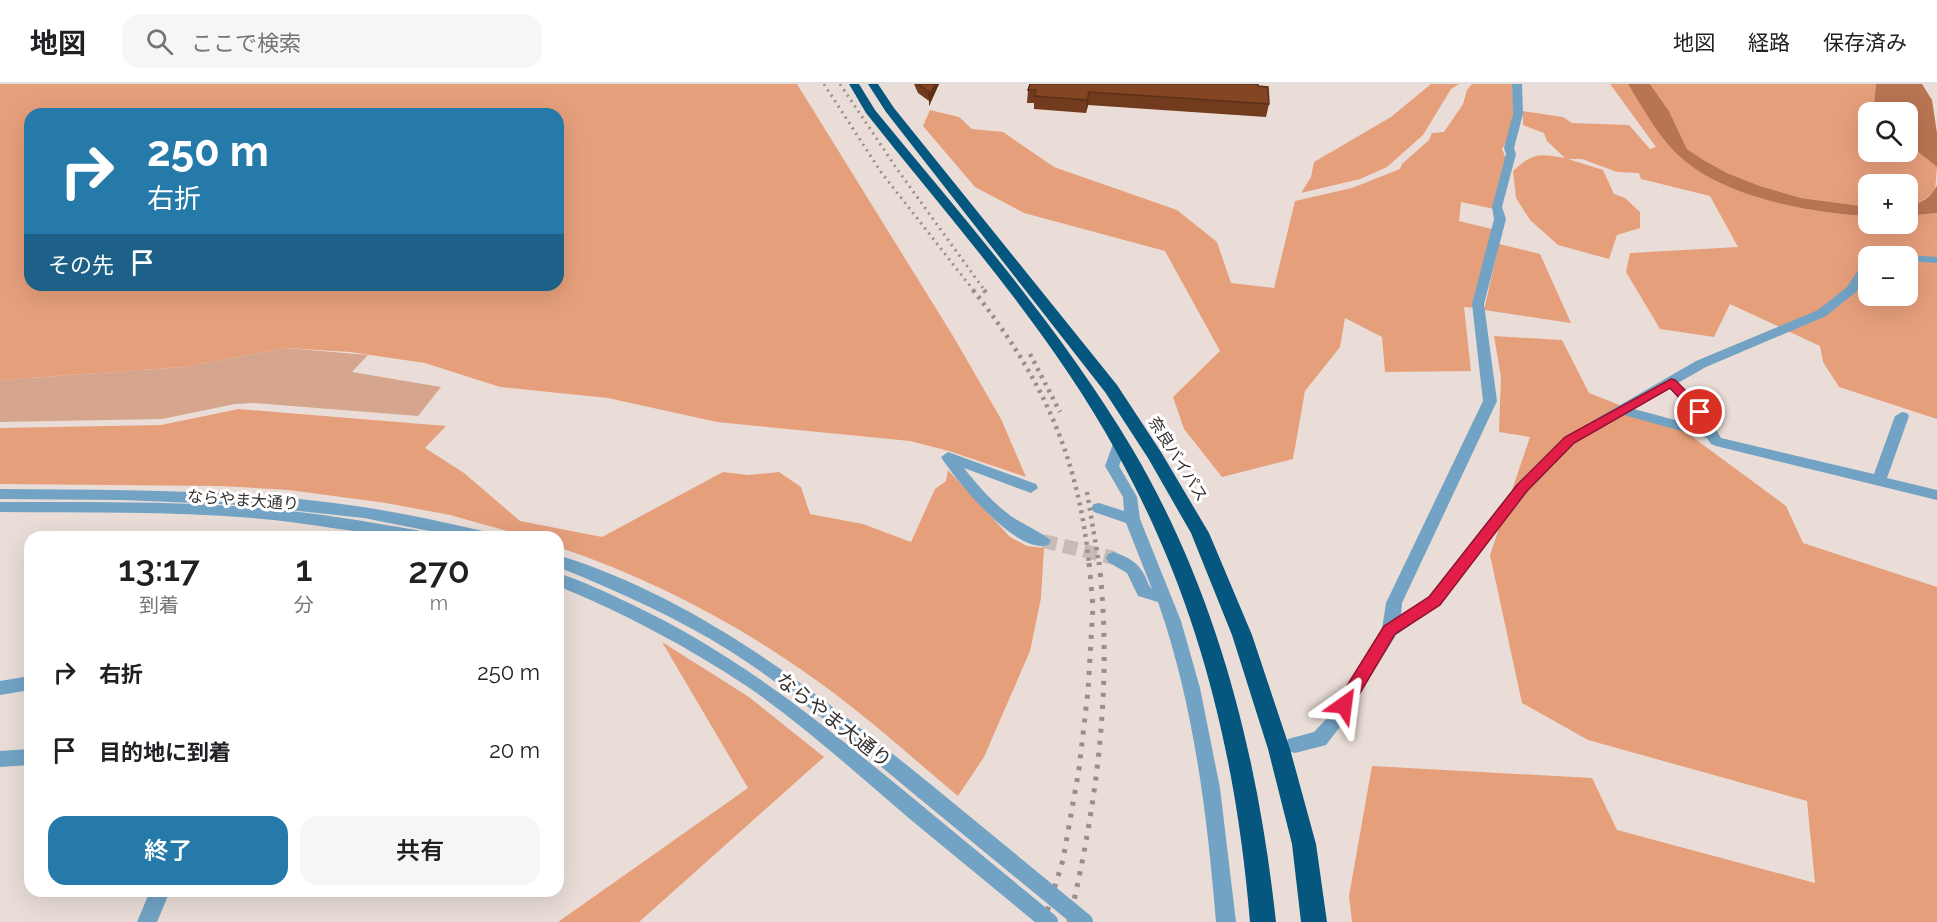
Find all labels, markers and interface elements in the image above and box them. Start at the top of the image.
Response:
search box [122,14,542,68]
icon: search [143,25,176,58]
text: 地図 [30,27,86,60]
text: ここで検索 [191,30,301,56]
text: 地図 [1673,30,1715,55]
text: 経路 [1748,30,1790,55]
text: 保存済み [1823,30,1907,55]
map controls [1858,102,1918,306]
button: search [1858,102,1918,162]
text: 250 m [147,127,269,176]
icon: right [48,132,126,210]
button: + [1858,174,1918,234]
text: 右折 [147,183,201,214]
icon: arrive [126,246,159,279]
button: − [1858,246,1918,306]
text: その先 [48,252,114,278]
pin [1674,386,1725,437]
icon: arrive [1683,395,1716,428]
street label: 奈良バイパス [1145,413,1211,505]
street label: ならやま大通り [186,487,300,513]
text: 13:17 [118,547,200,589]
text: 1 [295,547,312,589]
text: 270 [408,549,470,591]
text: m [430,591,448,615]
text: 到着 [139,593,179,617]
text: 分 [294,593,314,617]
icon: right [48,656,81,689]
text: 250 m [477,659,540,685]
text: 右折 [99,661,143,687]
street label: ならやま大通り [771,667,897,773]
position arrow [1312,673,1376,737]
icon: arrive [48,734,81,767]
text: 20 m [489,737,540,763]
text: 目的地に到着 [99,739,231,765]
button: 終了 [48,816,288,885]
button: 共有 [300,816,540,885]

